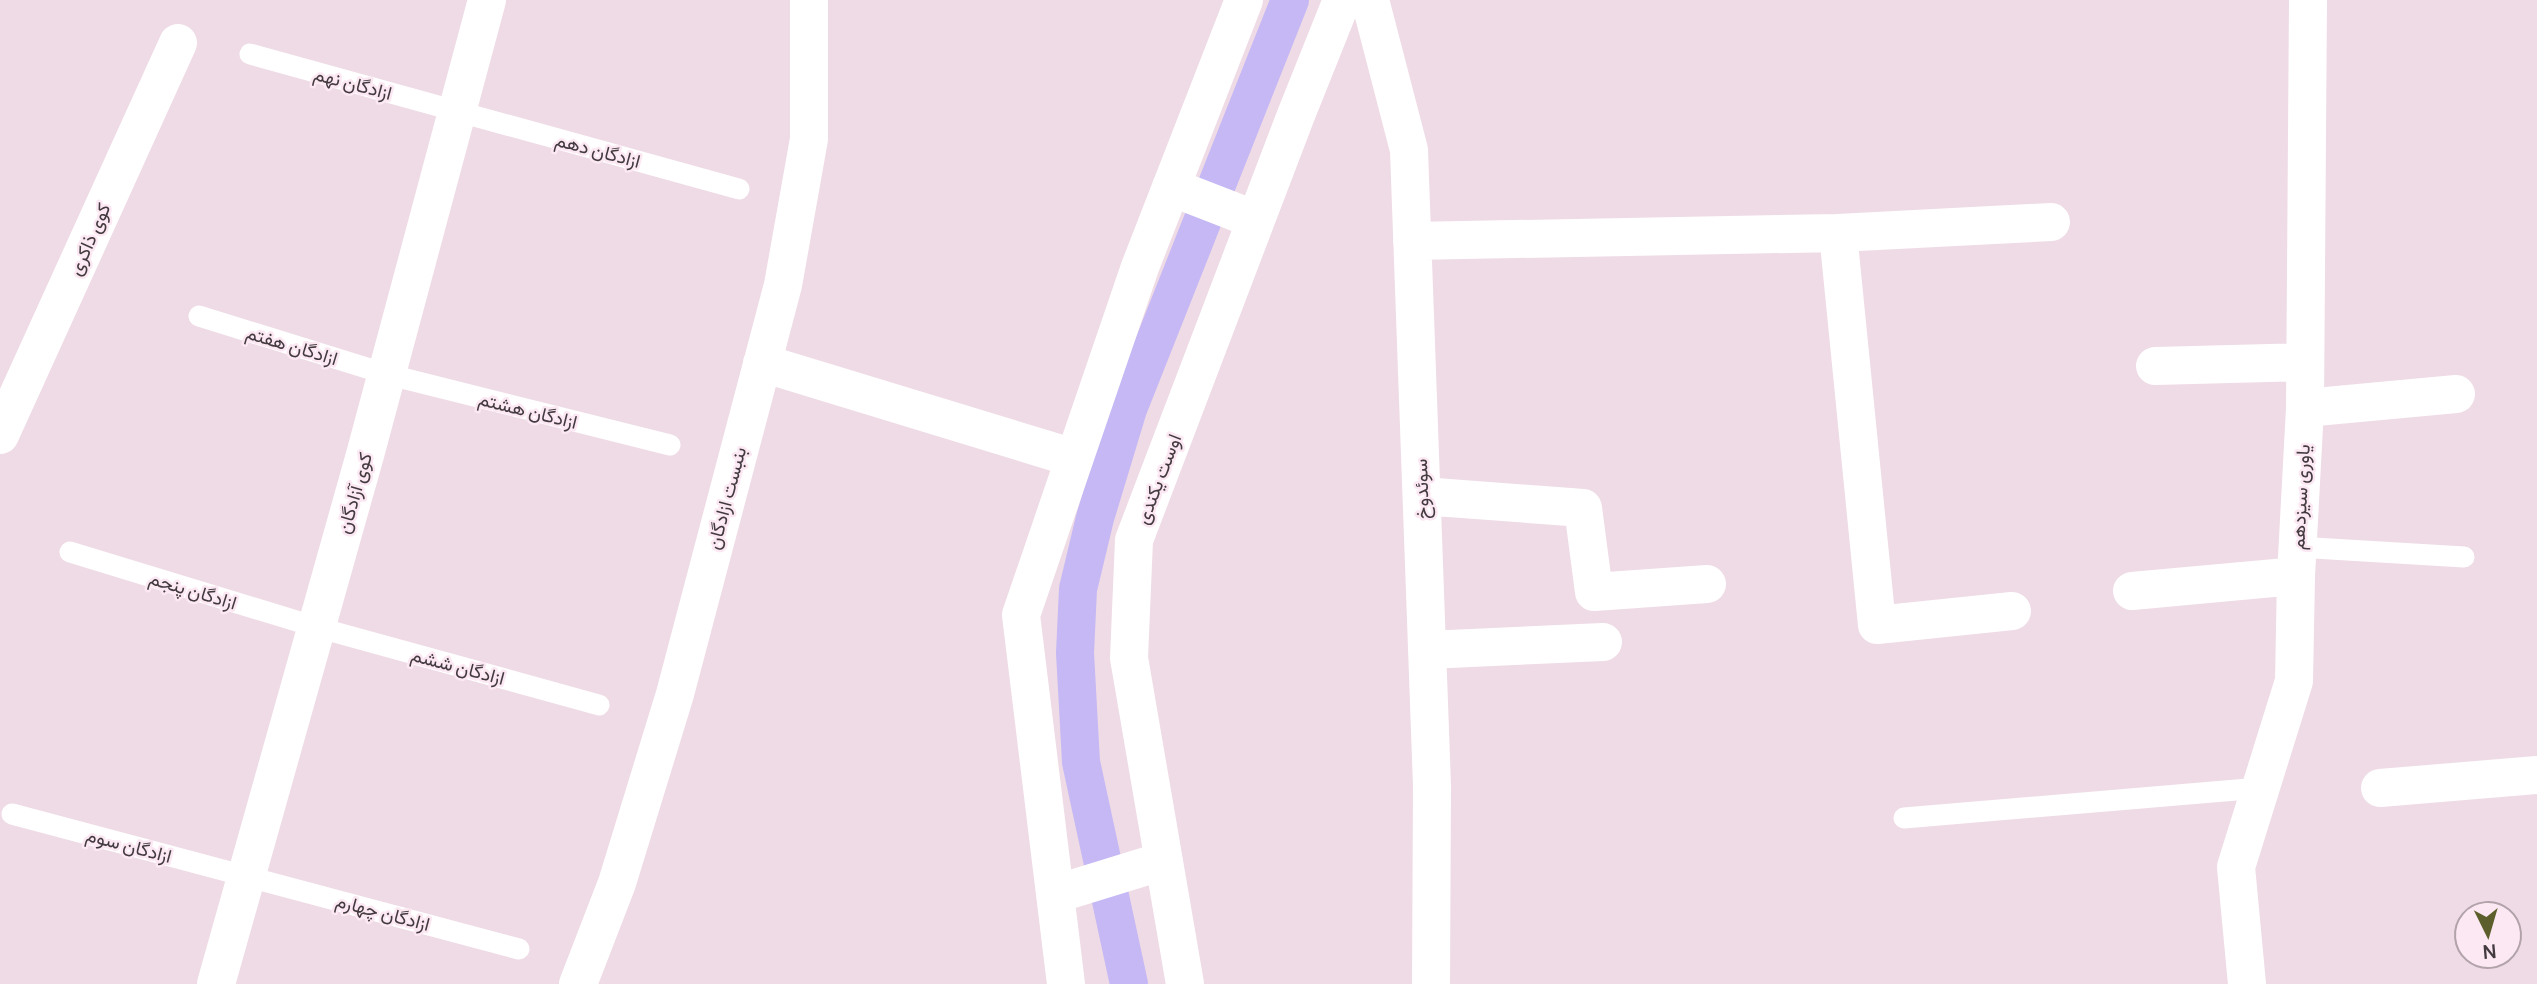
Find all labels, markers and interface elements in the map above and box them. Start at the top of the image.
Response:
street label: ازادگان نهم [311,60,395,106]
street label: ازادگان دهم [552,126,644,174]
street label: کوی ذاکری [62,199,116,279]
street label: ازادگان هفتم [243,319,341,371]
street label: ازادگان هشتم [476,385,580,435]
street label: اوست یکندی [1129,430,1187,528]
street label: بنبست ازادگان [700,444,752,552]
street label: یاوری سیزدهم [2284,444,2316,550]
street label: کوی آزادگان [330,449,378,537]
street label: سوئدوخ [1407,458,1435,520]
street label: ازادگان پنجم [146,564,240,617]
street label: ازادگان ششم [408,641,508,691]
street label: ازادگان سوم [83,821,175,869]
street label: ازادگان چهارم [333,887,433,938]
north arrow [2453,900,2523,970]
text: N [2482,938,2497,965]

